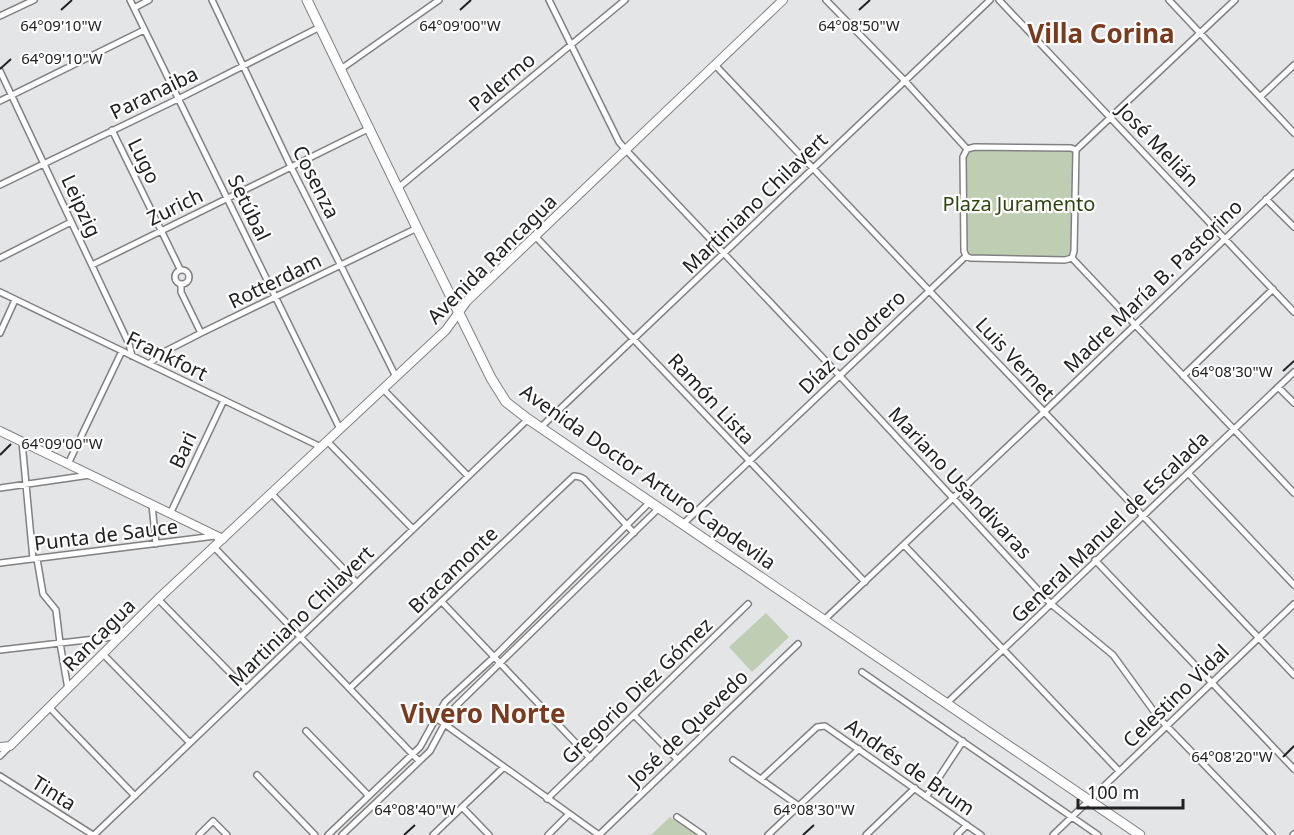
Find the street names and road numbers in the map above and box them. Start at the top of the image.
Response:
street label: Palermo [463,46,541,117]
street label: Paranaiba [105,60,202,125]
street label: José Melián [1110,95,1205,192]
street label: Martiniano Chilavert [676,126,833,279]
street label: Lugo [122,134,167,188]
street label: Cosenza [287,141,346,223]
street label: Leipzig [55,170,108,241]
street label: Setúbal [222,170,277,245]
street label: Zurich [142,181,207,232]
street label: Avenida Rancagua [421,188,562,329]
street label: Madre María B. Pastorino [1057,193,1248,378]
street label: Rotterdam [224,246,326,315]
street label: Díaz Colodrero [792,284,911,400]
street label: Luis Vernet [970,311,1061,406]
street label: Frankfort [122,324,212,387]
street label: Ramón Lista [662,347,761,450]
street label: Avenida Doctor Arturo Capdevila [515,378,782,576]
street label: Mariano Usandivaras [883,401,1038,565]
street label: General Manuel de Escalada [1005,425,1214,628]
street label: Bari [162,427,203,473]
street label: Punta de Sauce [32,512,179,557]
street label: Bracamonte [402,520,503,619]
street label: Martiniano Chilavert [222,539,379,692]
street label: Rancagua [56,592,141,677]
street label: Gregorio Diez Gómez [555,611,718,770]
street label: Celestino Vidal [1117,638,1235,753]
street label: José de Quevedo [620,663,754,793]
street label: Andrés de Brum [840,712,980,821]
street label: Tinta [27,769,81,817]

